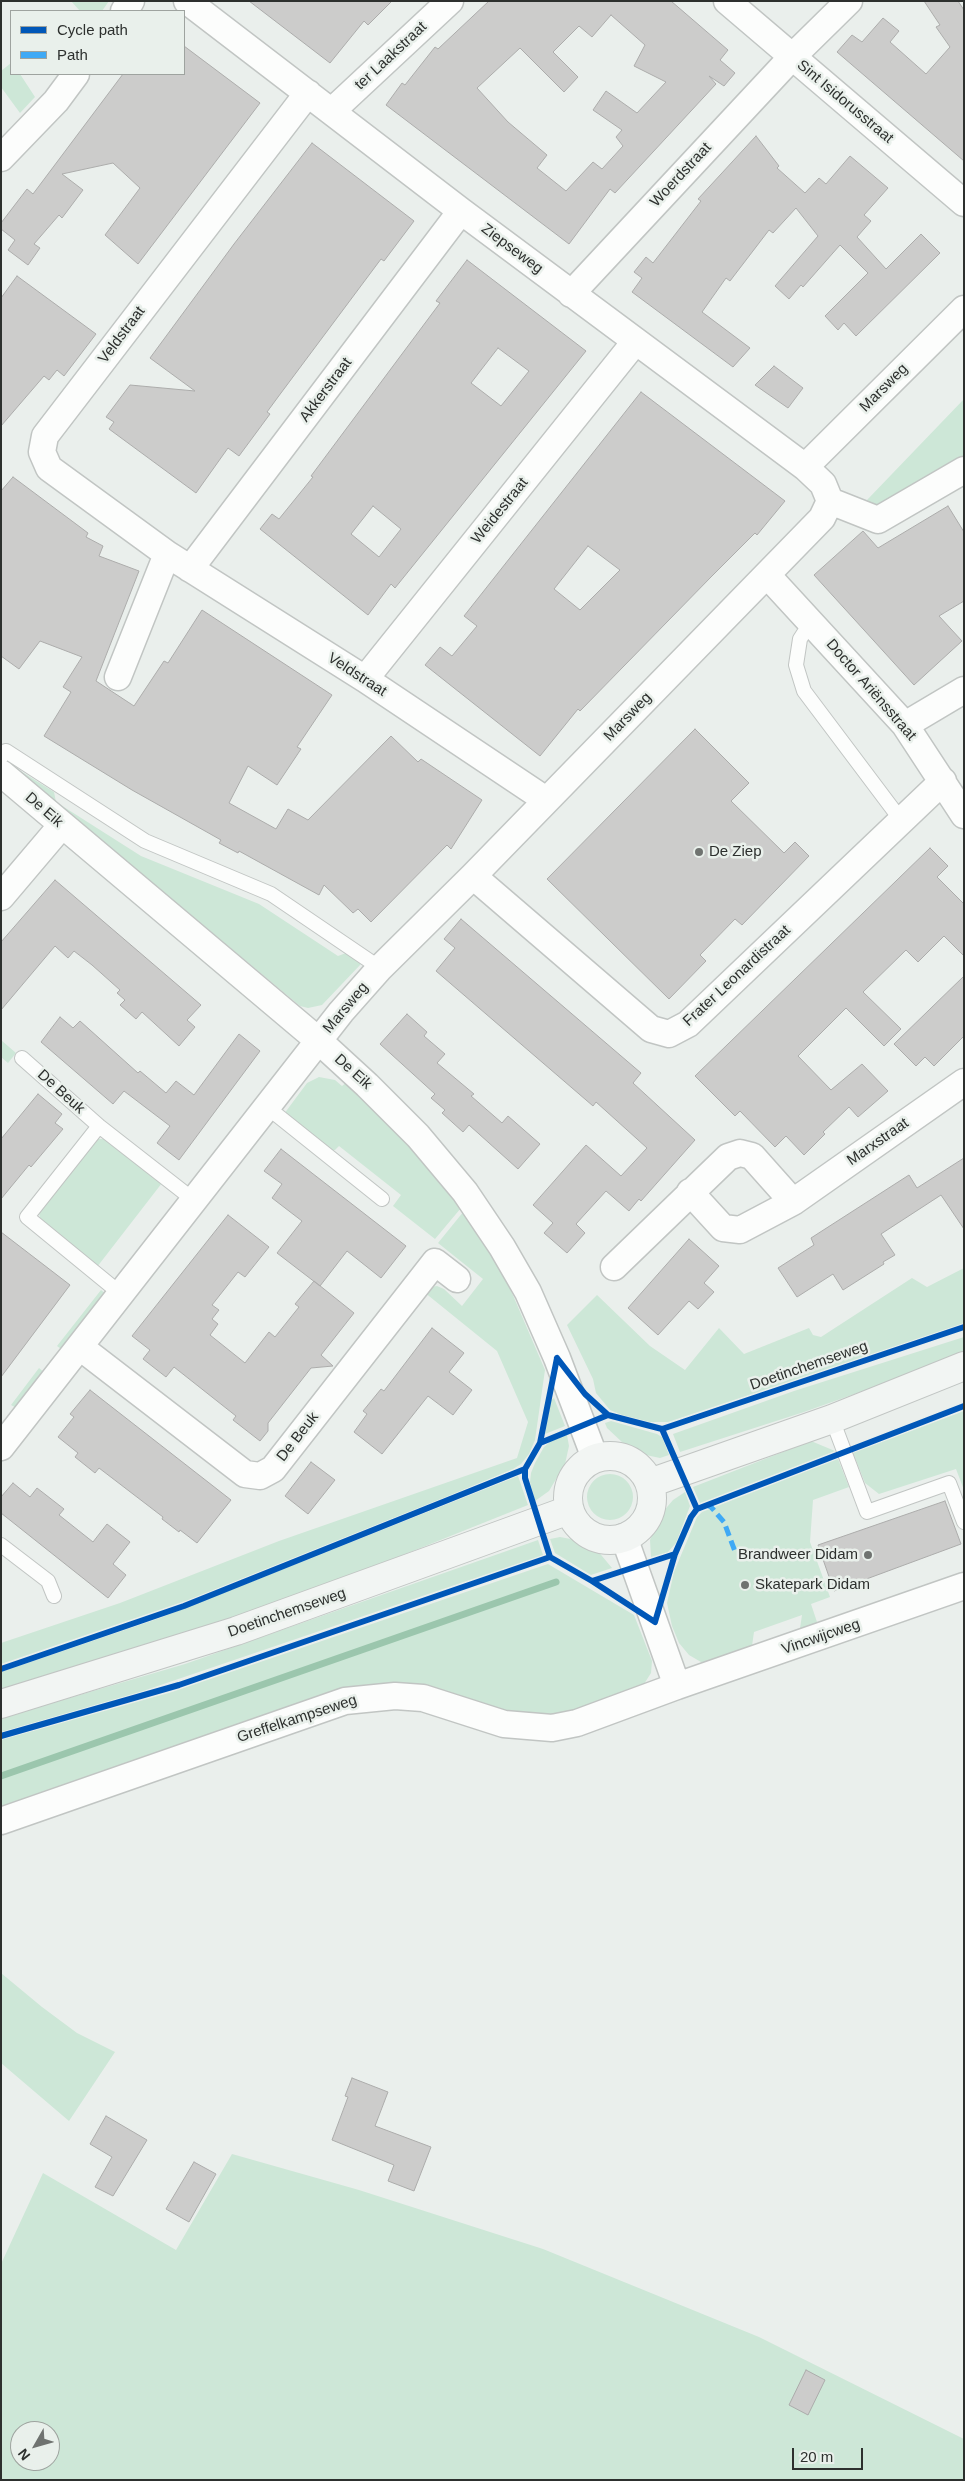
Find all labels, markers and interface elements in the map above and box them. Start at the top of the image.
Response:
legend [10,10,185,75]
street label: ter Laakstraat [351,18,431,94]
text: Cycle path [57,21,128,38]
text: Path [57,46,88,63]
street label: Sint Isidorusstraat [793,57,897,147]
street label: Woerdstraat [647,139,715,211]
street label: Ziepseweg [478,220,546,278]
street label: Veldstraat [95,303,149,367]
street label: Akkerstraat [296,354,356,426]
street label: Marsweg [856,360,912,416]
street label: Weidestraat [468,474,532,548]
street label: Doctor Ariënsstraat [822,636,920,744]
street label: Veldstraat [324,649,390,701]
street label: Marsweg [600,689,656,745]
street label: De Eik [21,789,67,831]
place label: De Ziep [709,843,762,861]
marker: De Ziep [693,846,705,858]
street label: Frater Leonardistraat [680,922,794,1030]
street label: Marsweg [320,979,372,1037]
street label: De Eik [331,1051,375,1093]
street label: De Beuk [34,1066,88,1118]
street label: Marxstraat [844,1114,912,1170]
street label: Doetinchemseweg [748,1337,870,1395]
street label: De Beuk [273,1409,323,1465]
place label: Brandweer Didam [738,1546,858,1564]
marker: Brandweer Didam [862,1549,874,1561]
place label: Skatepark Didam [755,1576,870,1594]
marker: Skatepark Didam [739,1579,751,1591]
street label: Doetinchemseweg [226,1584,348,1642]
street label: Vincwijcweg [780,1615,862,1659]
street label: Greffelkampseweg [235,1691,359,1747]
north arrow [10,2421,60,2471]
scale bar [795,2438,866,2470]
text: N [15,2446,33,2464]
text: 20 m [800,2448,833,2465]

